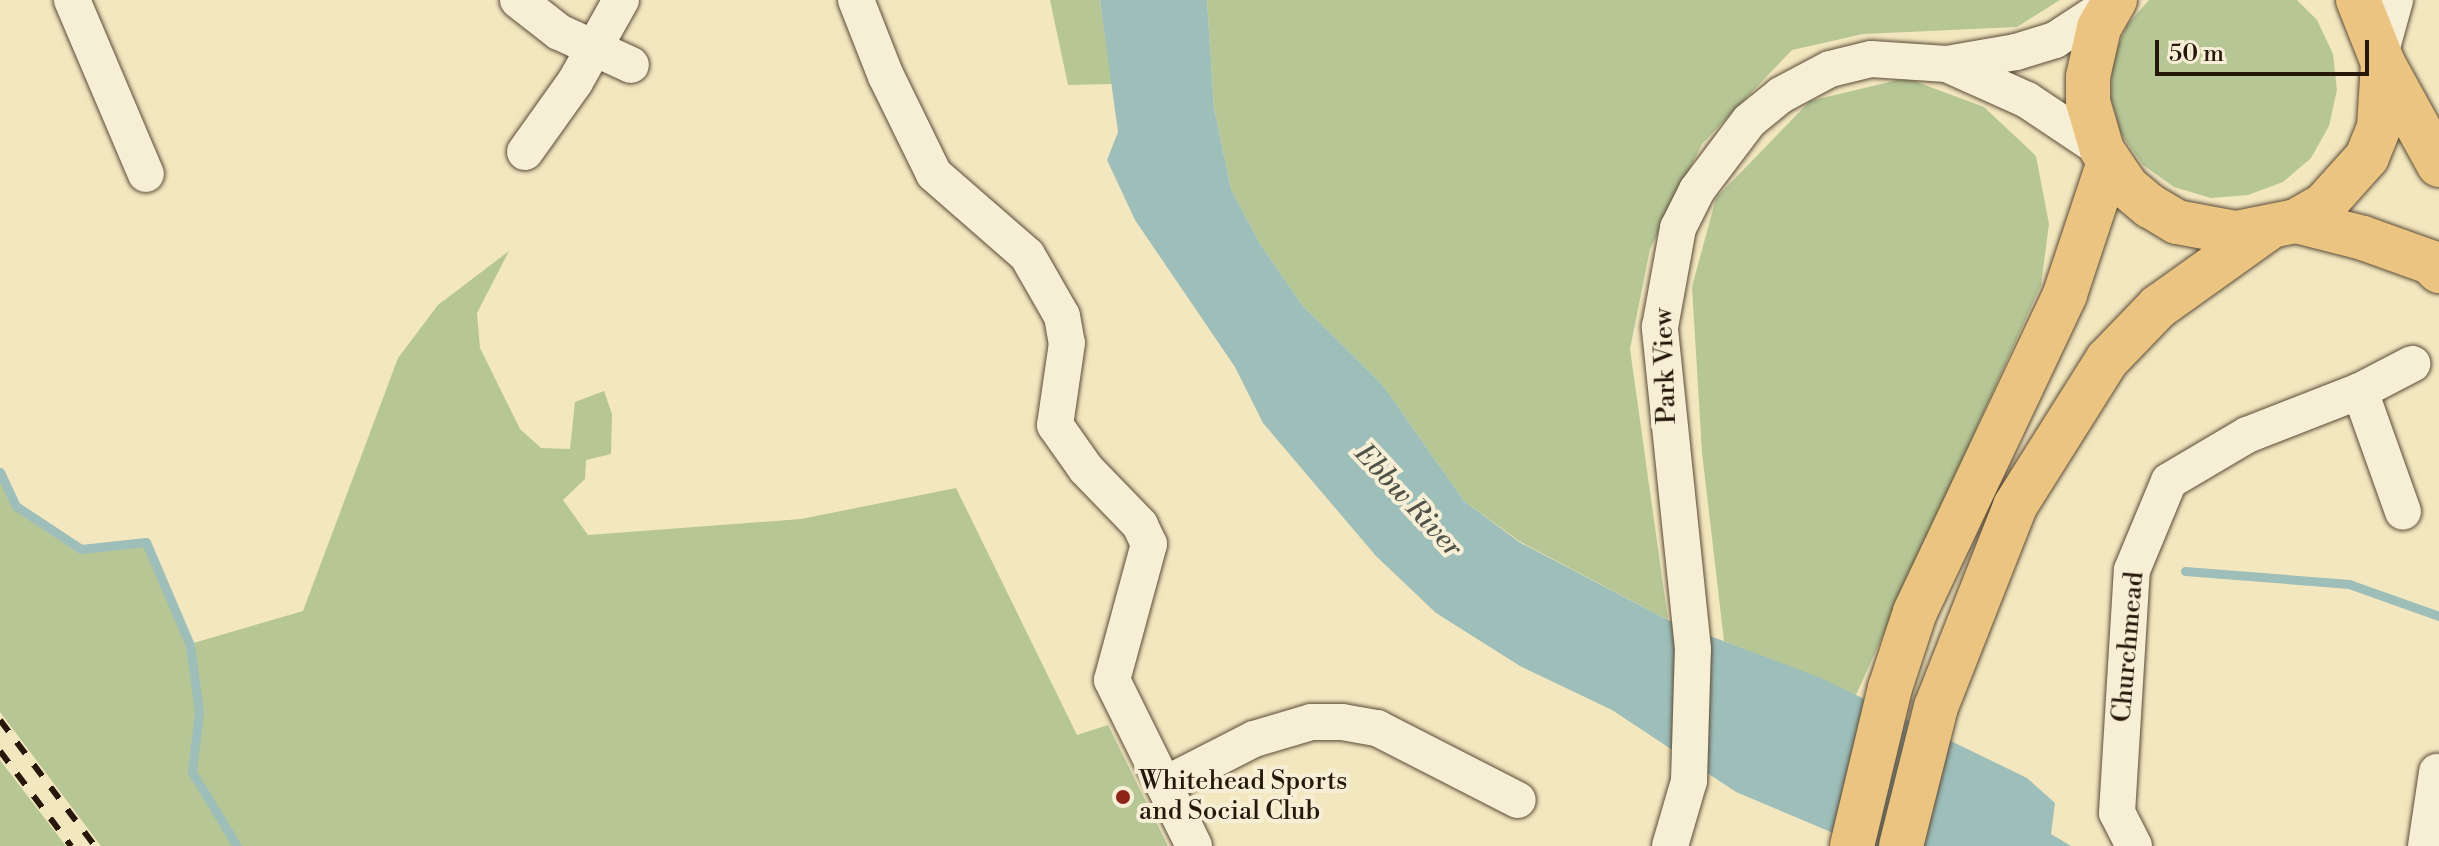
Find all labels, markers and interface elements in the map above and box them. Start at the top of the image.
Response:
scale bar [2159,24,2373,74]
text: 50 m [2169,39,2224,69]
street label: Park View [1648,307,1684,425]
water label: Ebbw River [1347,438,1469,564]
street label: Churchmead [2107,570,2151,724]
place label: Whitehead Sports and Social Club [1139,766,1347,828]
marker: Whitehead Sports and Social Club [1114,788,1132,806]

